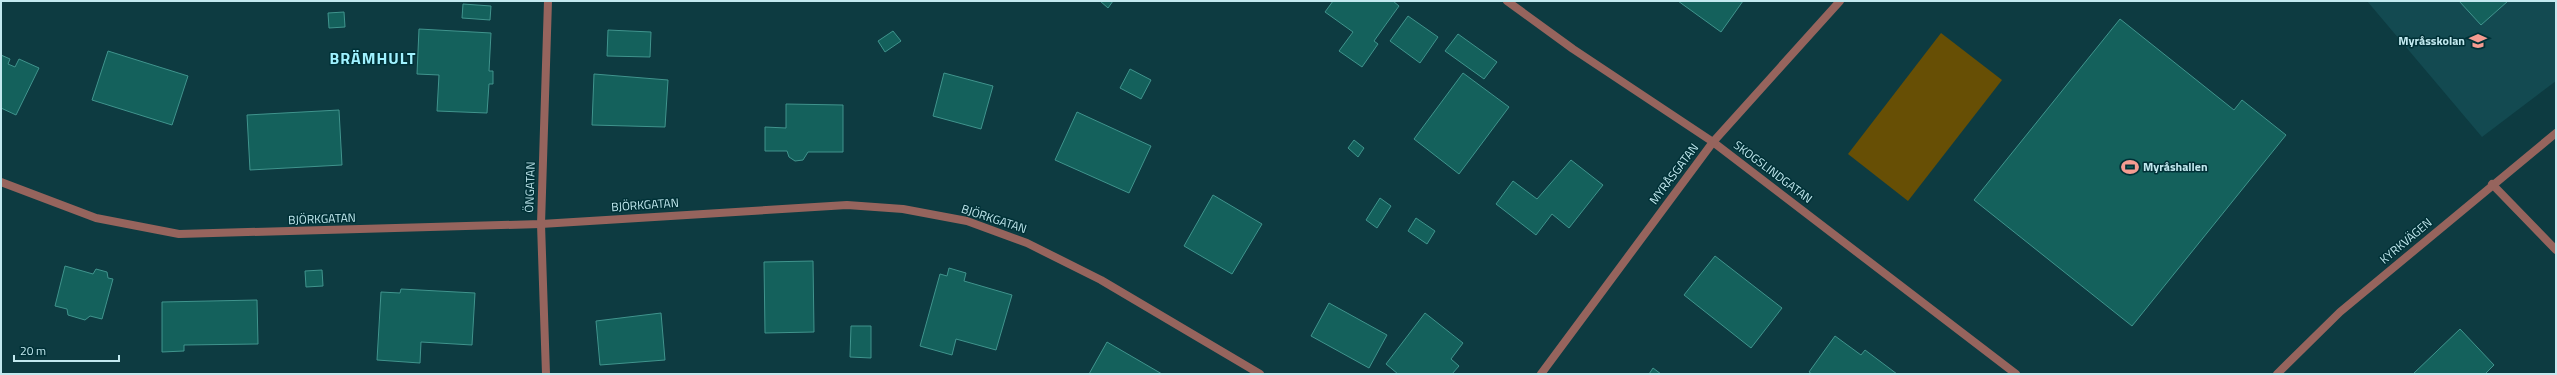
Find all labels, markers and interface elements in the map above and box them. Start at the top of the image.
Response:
place label: Myråsskolan [2398,31,2465,50]
school or university icon: Myråsskolan [2468,31,2488,51]
district label: BRÄMHULT [330,46,416,70]
street label: SKOGSLINDGATAN [1730,136,1817,208]
street label: MYRÅSGATAN [1644,139,1703,208]
sports icon: Myråshallen [2120,157,2140,177]
place label: Myråshallen [2143,157,2208,176]
street label: ÖNGATAN [519,161,540,213]
street label: BJÖRKGATAN [611,193,679,216]
street label: BJÖRKGATAN [959,199,1029,238]
street label: BJÖRKGATAN [288,208,356,229]
street label: KYRKVÄGEN [2375,213,2436,268]
scale bar [14,337,119,363]
text: 20 m [20,341,46,360]

